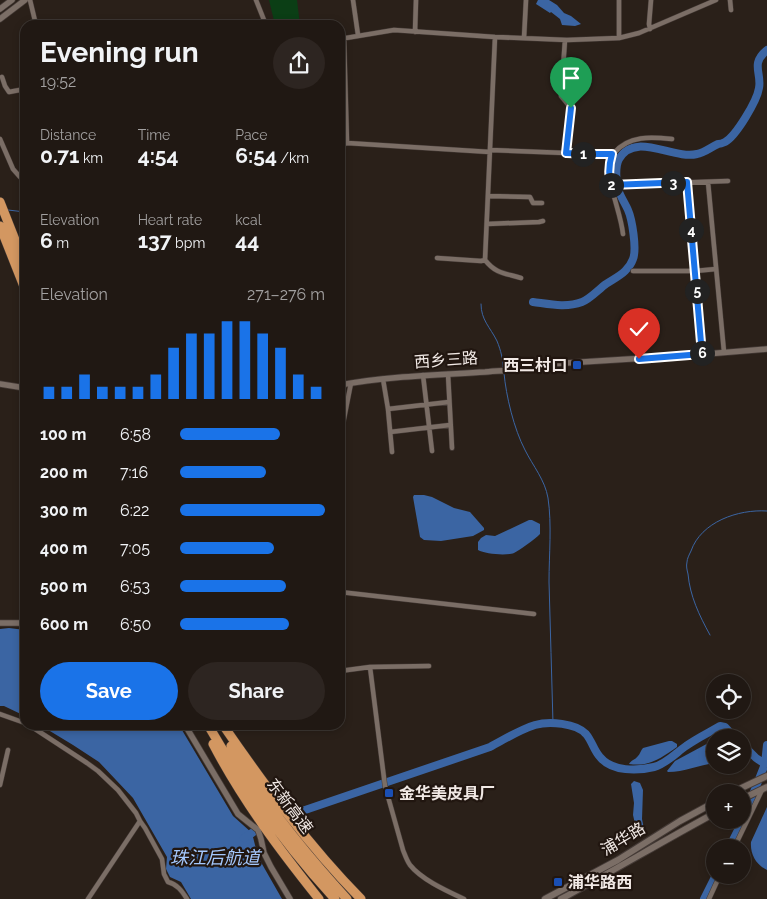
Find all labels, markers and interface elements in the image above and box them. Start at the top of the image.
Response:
text: Evening run [40,36,199,69]
button: share [273,37,325,89]
pin [550,57,592,108]
icon: arrive [557,64,585,92]
text: 19:52 [40,72,76,91]
text: Distance [40,127,96,143]
text: Time [138,127,170,143]
text: Pace [235,127,267,143]
pin: 1 [570,142,596,166]
text: 0.71 [40,143,79,168]
text: 4:54 [138,143,178,168]
text: 6:54 [235,143,277,168]
text: 1 [580,146,587,162]
text: km [79,150,103,166]
text: /km [277,150,309,166]
pin: 3 [660,170,686,196]
pin: 2 [598,172,624,198]
text: 3 [670,175,677,191]
text: 2 [608,177,615,193]
text: Elevation [40,212,99,228]
text: Heart rate [138,212,202,228]
text: kcal [235,212,262,228]
pin: 4 [678,218,704,242]
text: 4 [688,222,696,238]
text: 6 [40,228,53,253]
text: 137 [138,228,172,253]
text: 44 [235,228,259,253]
text: m [53,235,69,251]
text: bpm [172,235,205,251]
pin: 5 [684,278,710,304]
text: 5 [694,283,701,299]
text: Elevation [40,285,108,304]
text: 271–276 m [247,285,325,304]
pin [618,308,660,359]
icon: check [625,315,653,343]
pin: 6 [690,340,714,366]
text: 6 [698,345,707,361]
street label: 西乡三路 [413,348,479,372]
place label: 西三村口 [503,356,567,375]
marker: 西三村口 [571,359,583,371]
text: 100 m [40,425,86,444]
text: 6:58 [120,425,151,444]
text: 200 m [40,463,87,482]
text: 7:16 [120,463,148,482]
text: 300 m [40,501,87,520]
text: 6:22 [120,501,149,520]
text: 400 m [40,539,88,558]
text: 7:05 [120,539,150,558]
text: 500 m [40,577,87,596]
text: 6:53 [120,577,150,596]
text: 600 m [40,615,88,634]
text: 6:50 [120,615,151,634]
button: Save [40,662,178,720]
button: Share [188,662,325,720]
map controls [706,674,751,884]
button: locate [706,674,751,719]
button: layers [706,729,751,774]
street label: 东新高速 [263,775,317,837]
place label: 金华美皮具厂 [399,784,495,803]
button: + [706,784,751,829]
marker: 金华美皮具厂 [383,787,395,799]
street label: 浦华路 [598,818,648,860]
button: − [706,839,751,884]
water label: 珠江后航道 [170,847,263,868]
place label: 浦华路西 [568,873,632,892]
marker: 浦华路西 [552,876,564,888]

